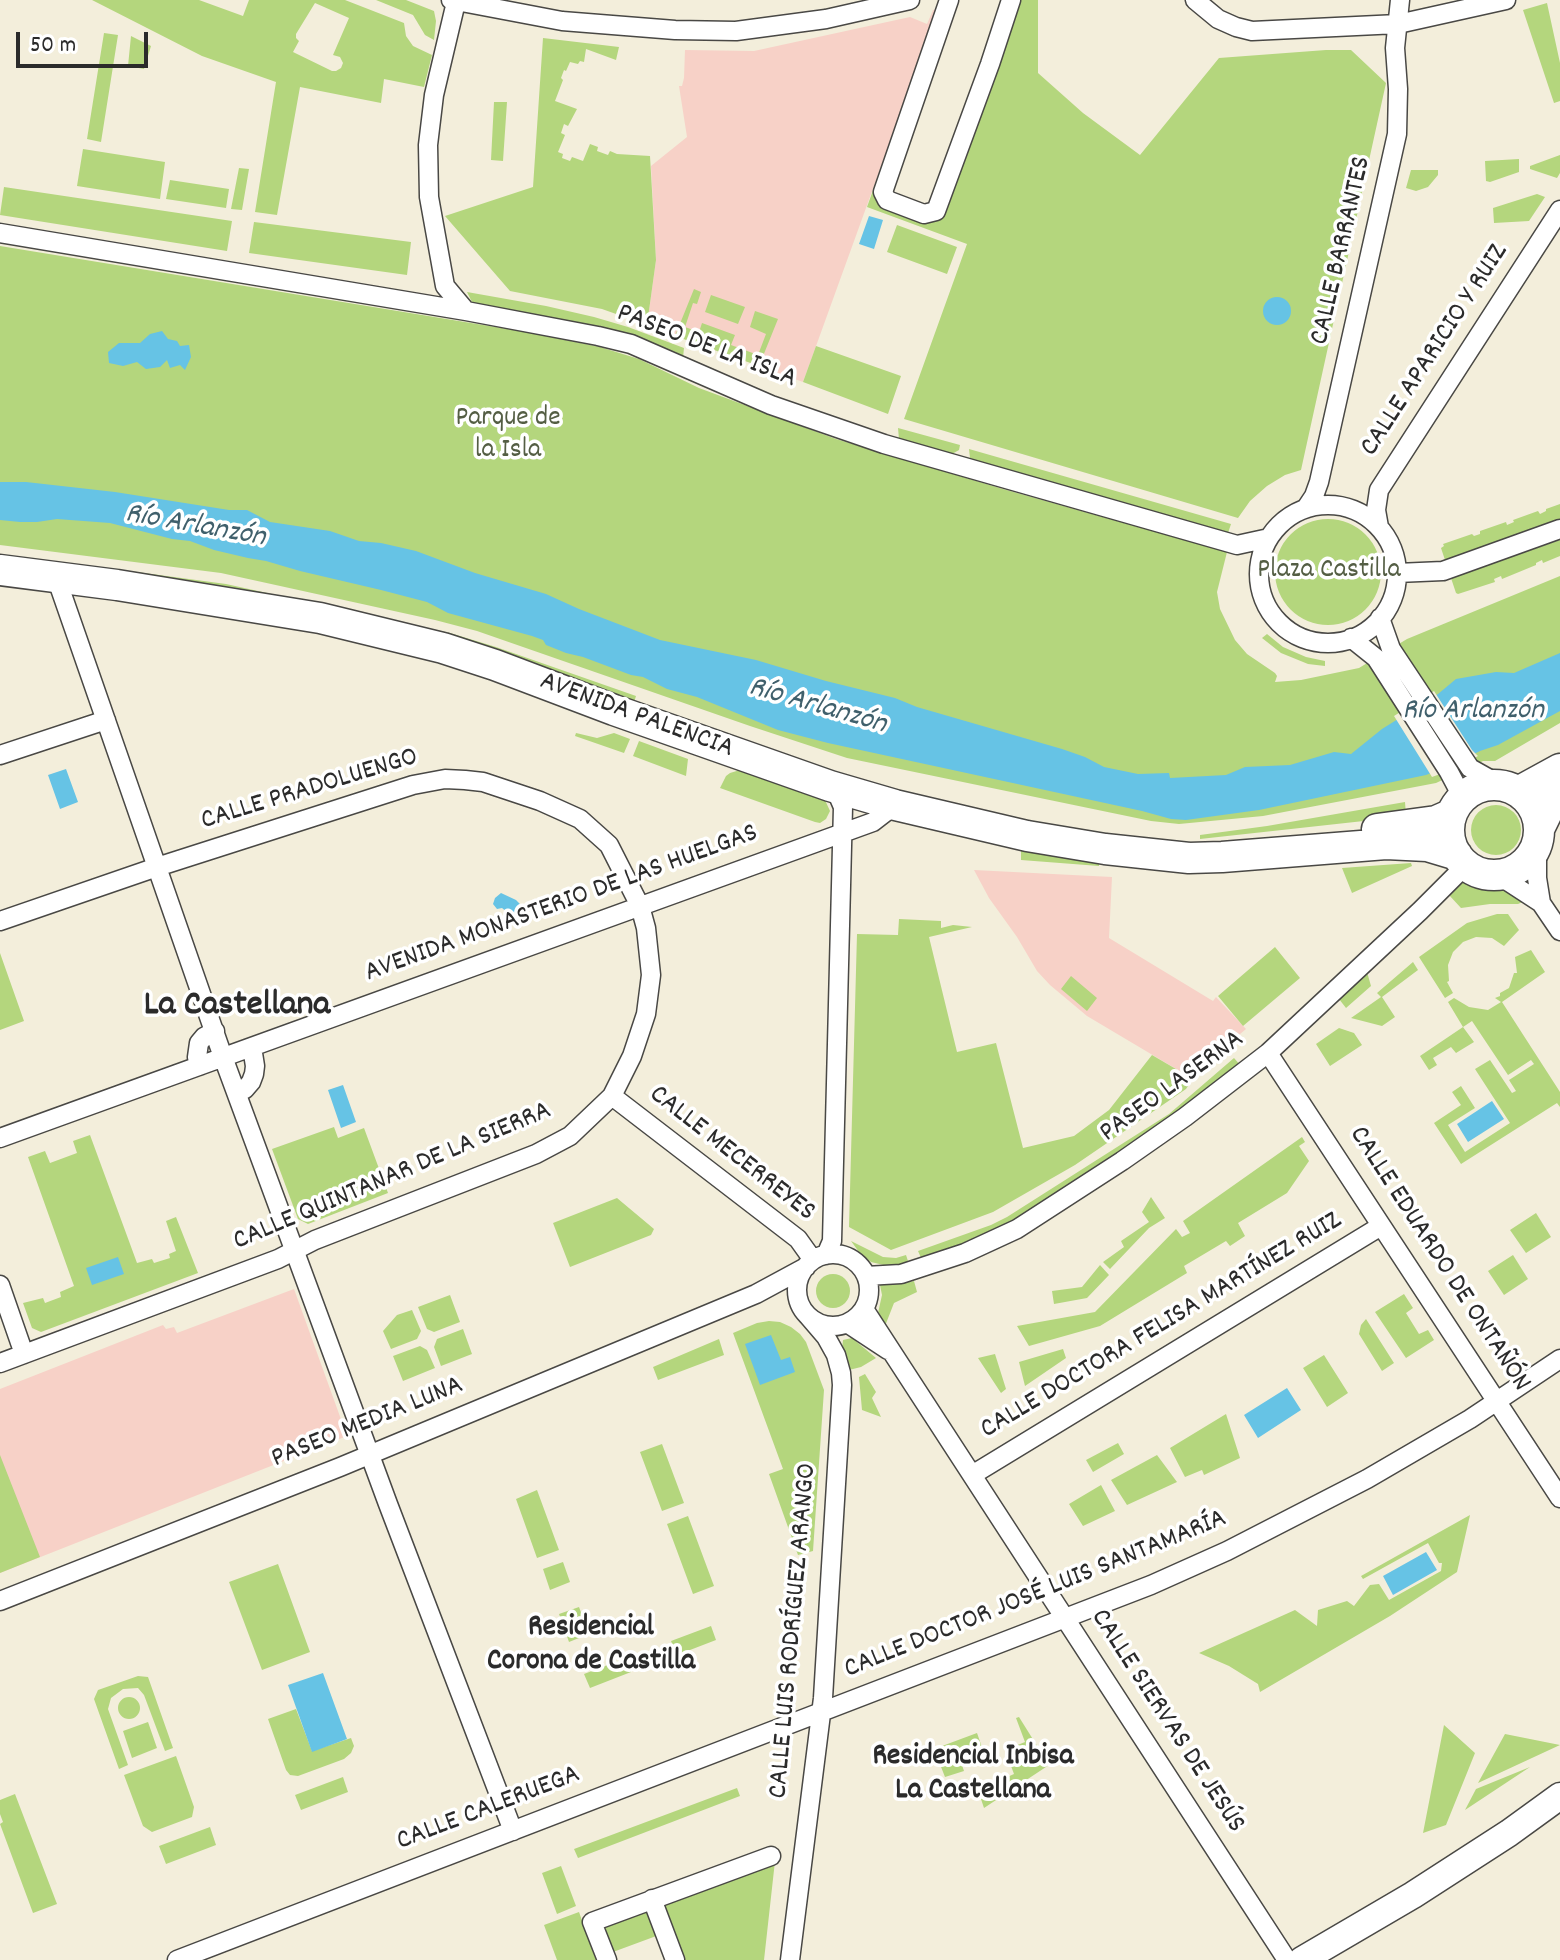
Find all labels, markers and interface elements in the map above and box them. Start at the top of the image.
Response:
scale bar [20,16,152,66]
text: 50 m [30,29,76,63]
street label: CALLE BARRANTES [1305,154,1381,348]
street label: CALLE APARICIO Y RUIZ [1355,238,1517,464]
street label: PASEO DE LA ISLA [611,298,801,398]
park label: Parque de la Isla [456,403,560,469]
water label: Río Arlanzón [122,498,268,558]
park label: Plaza Castilla [1257,555,1401,589]
street label: AVENIDA PALENCIA [534,666,738,768]
water label: Río Arlanzón [744,671,890,745]
water label: Río Arlanzón [1402,695,1544,731]
street label: CALLE PRADOLUENGO [198,742,422,840]
street label: AVENIDA MONASTERIO DE LAS HUELGAS [361,818,763,992]
district label: La Castellana [144,986,330,1030]
street label: PASEO LASERNA [1094,1024,1252,1152]
street label: CALLE MECERREYES [641,1080,821,1230]
street label: CALLE QUINTANAR DE LA SIERRA [229,1096,557,1260]
street label: CALLE EDUARDO DE ONTAÑÓN [1340,1121,1536,1399]
street label: CALLE DOCTORA FELISA MARTÍNEZ RUIZ [975,1206,1349,1448]
street label: PASEO MEDIA LUNA [267,1370,469,1478]
street label: CALLE LUIS RODRÍGUEZ ARANGO [764,1462,826,1800]
street label: CALLE DOCTOR JOSÉ LUIS SANTAMARÍA [840,1504,1232,1688]
street label: CALLE SIERVAS DE JESÚS [1081,1604,1251,1840]
district label: Residencial Corona de Castilla [487,1612,695,1682]
district label: Residencial Inbisa La Castellana [872,1741,1074,1812]
street label: CALLE CALERUEGA [393,1760,585,1860]

